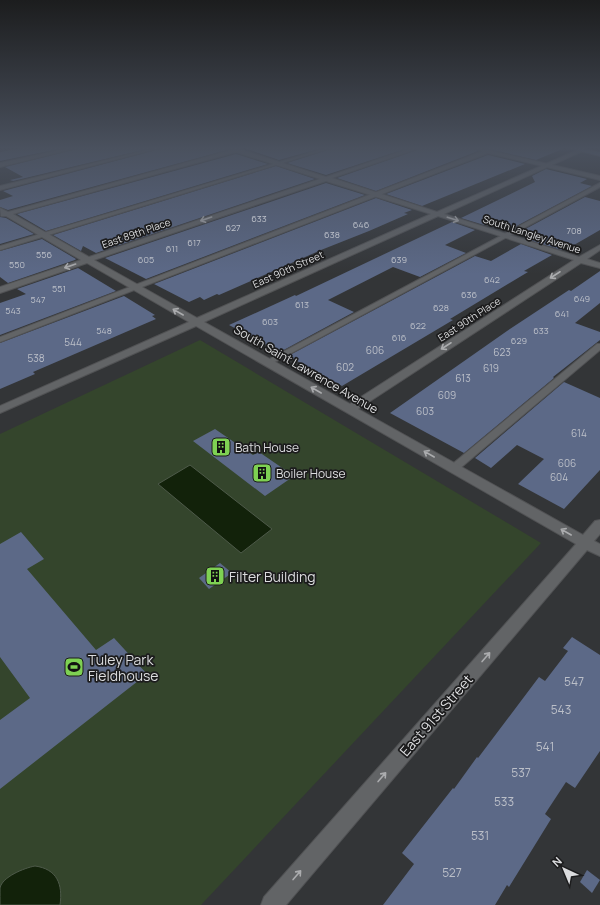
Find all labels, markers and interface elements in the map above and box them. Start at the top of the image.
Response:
house number: 633 [251,212,267,225]
street label: South Langley Avenue [481,212,583,256]
street label: East 89th Place [100,215,172,251]
one-way arrow [200,216,212,224]
one-way arrow [447,216,460,223]
house number: 646 [353,218,370,231]
house number: 627 [225,221,241,234]
house number: 708 [566,224,582,237]
house number: 638 [324,228,340,241]
house number: 617 [187,236,201,249]
house number: 611 [166,242,178,255]
street label: East 90th Street [250,247,326,291]
house number: 556 [36,248,52,261]
house number: 605 [138,253,154,266]
house number: 639 [391,253,407,266]
house number: 550 [9,258,25,271]
one-way arrow [63,263,76,270]
one-way arrow [550,271,561,280]
house number: 642 [484,273,500,286]
house number: 551 [52,282,66,295]
house number: 636 [461,288,477,301]
house number: 649 [574,292,590,305]
house number: 547 [30,293,46,306]
street label: East 90th Place [435,293,503,344]
house number: 613 [295,298,309,311]
house number: 628 [433,301,449,314]
house number: 543 [5,304,21,317]
one-way arrow [172,307,184,315]
house number: 641 [555,307,569,320]
house number: 603 [262,315,278,328]
house number: 622 [410,319,426,332]
street label: South Saint Lawrence Avenue [231,321,381,417]
house number: 548 [96,324,112,337]
house number: 633 [533,324,549,337]
house number: 616 [392,331,407,344]
house number: 629 [511,334,527,347]
house number: 544 [64,335,82,349]
one-way arrow [441,342,452,350]
house number: 606 [366,343,384,357]
house number: 623 [493,345,511,359]
house number: 538 [27,351,45,365]
house number: 602 [336,360,354,374]
house number: 619 [483,361,499,375]
house number: 613 [455,371,471,385]
one-way arrow [310,385,322,393]
house number: 609 [438,388,456,402]
house number: 603 [416,404,434,418]
house number: 614 [571,426,587,440]
building icon: Bath House [210,436,232,458]
place label: Bath House [235,439,299,456]
one-way arrow [423,449,435,457]
house number: 606 [558,456,576,470]
building icon: Boiler House [251,462,273,484]
place label: Boiler House [276,465,346,482]
house number: 604 [550,470,568,484]
one-way arrow [560,527,572,535]
building icon: Filter Building [204,565,226,587]
place label: Filter Building [229,567,316,586]
place label: Tuley Park Fieldhouse [88,650,159,685]
one-way arrow [481,652,490,663]
sports icon: Tuley Park Fieldhouse [63,656,85,678]
street label: East 91st Street [395,670,477,760]
house number: 547 [564,673,584,690]
house number: 543 [551,701,571,718]
house number: 541 [536,738,554,755]
house number: 537 [511,764,531,781]
one-way arrow [378,772,387,782]
house number: 533 [494,793,514,810]
house number: 531 [471,827,489,844]
north arrow [544,849,584,889]
text: N [549,853,565,870]
house number: 527 [442,864,462,881]
one-way arrow [293,870,302,881]

